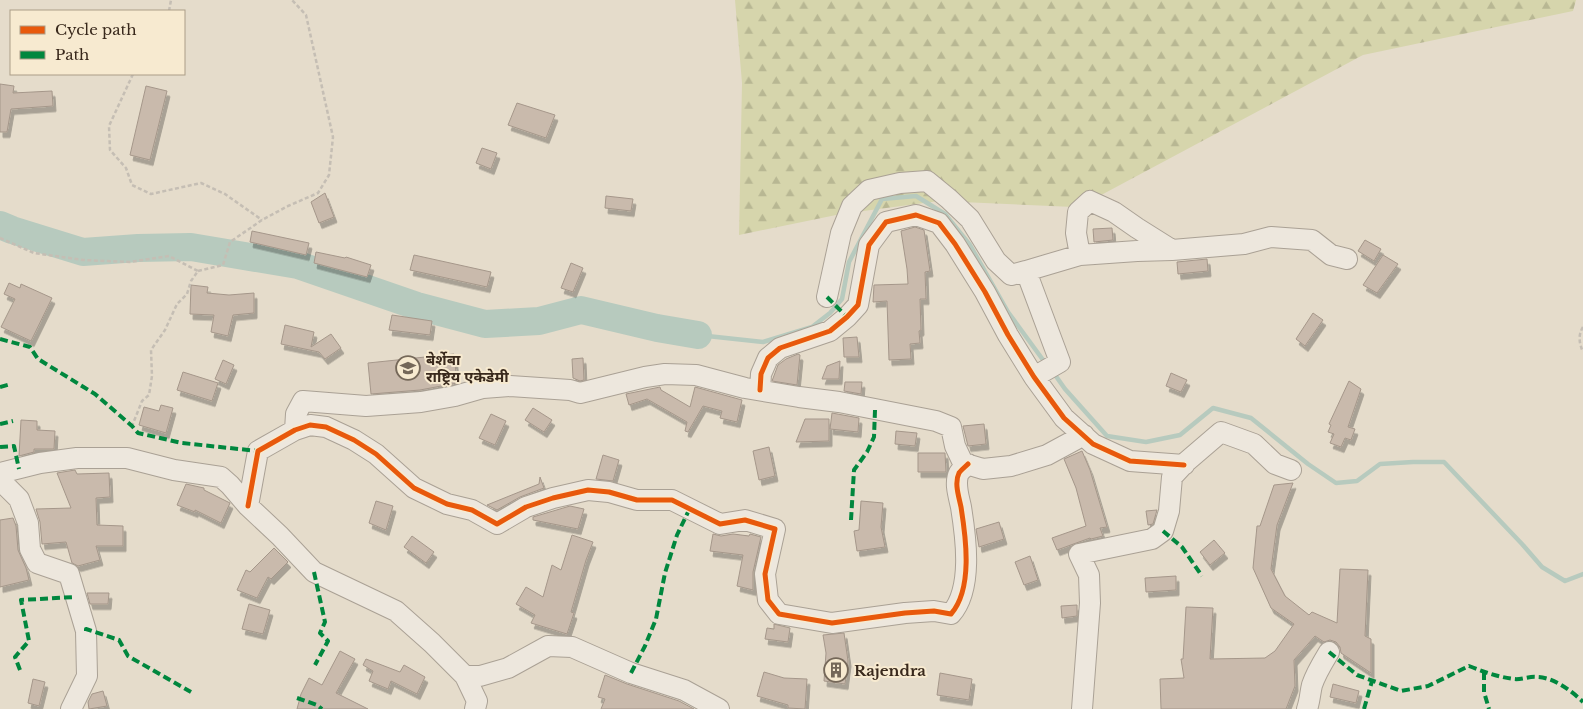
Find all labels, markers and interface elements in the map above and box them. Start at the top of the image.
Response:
legend [10,10,185,75]
text: Cycle path [55,20,137,39]
text: Path [55,45,89,64]
place label: बेर्शेबा राष्ट्रिय एकेडेमी [426,350,509,386]
school or university icon: बेर्शेबा राष्ट्रिय एकेडेमी [395,355,421,381]
building icon: Rajendra [823,657,849,683]
place label: Rajendra [854,661,926,680]

